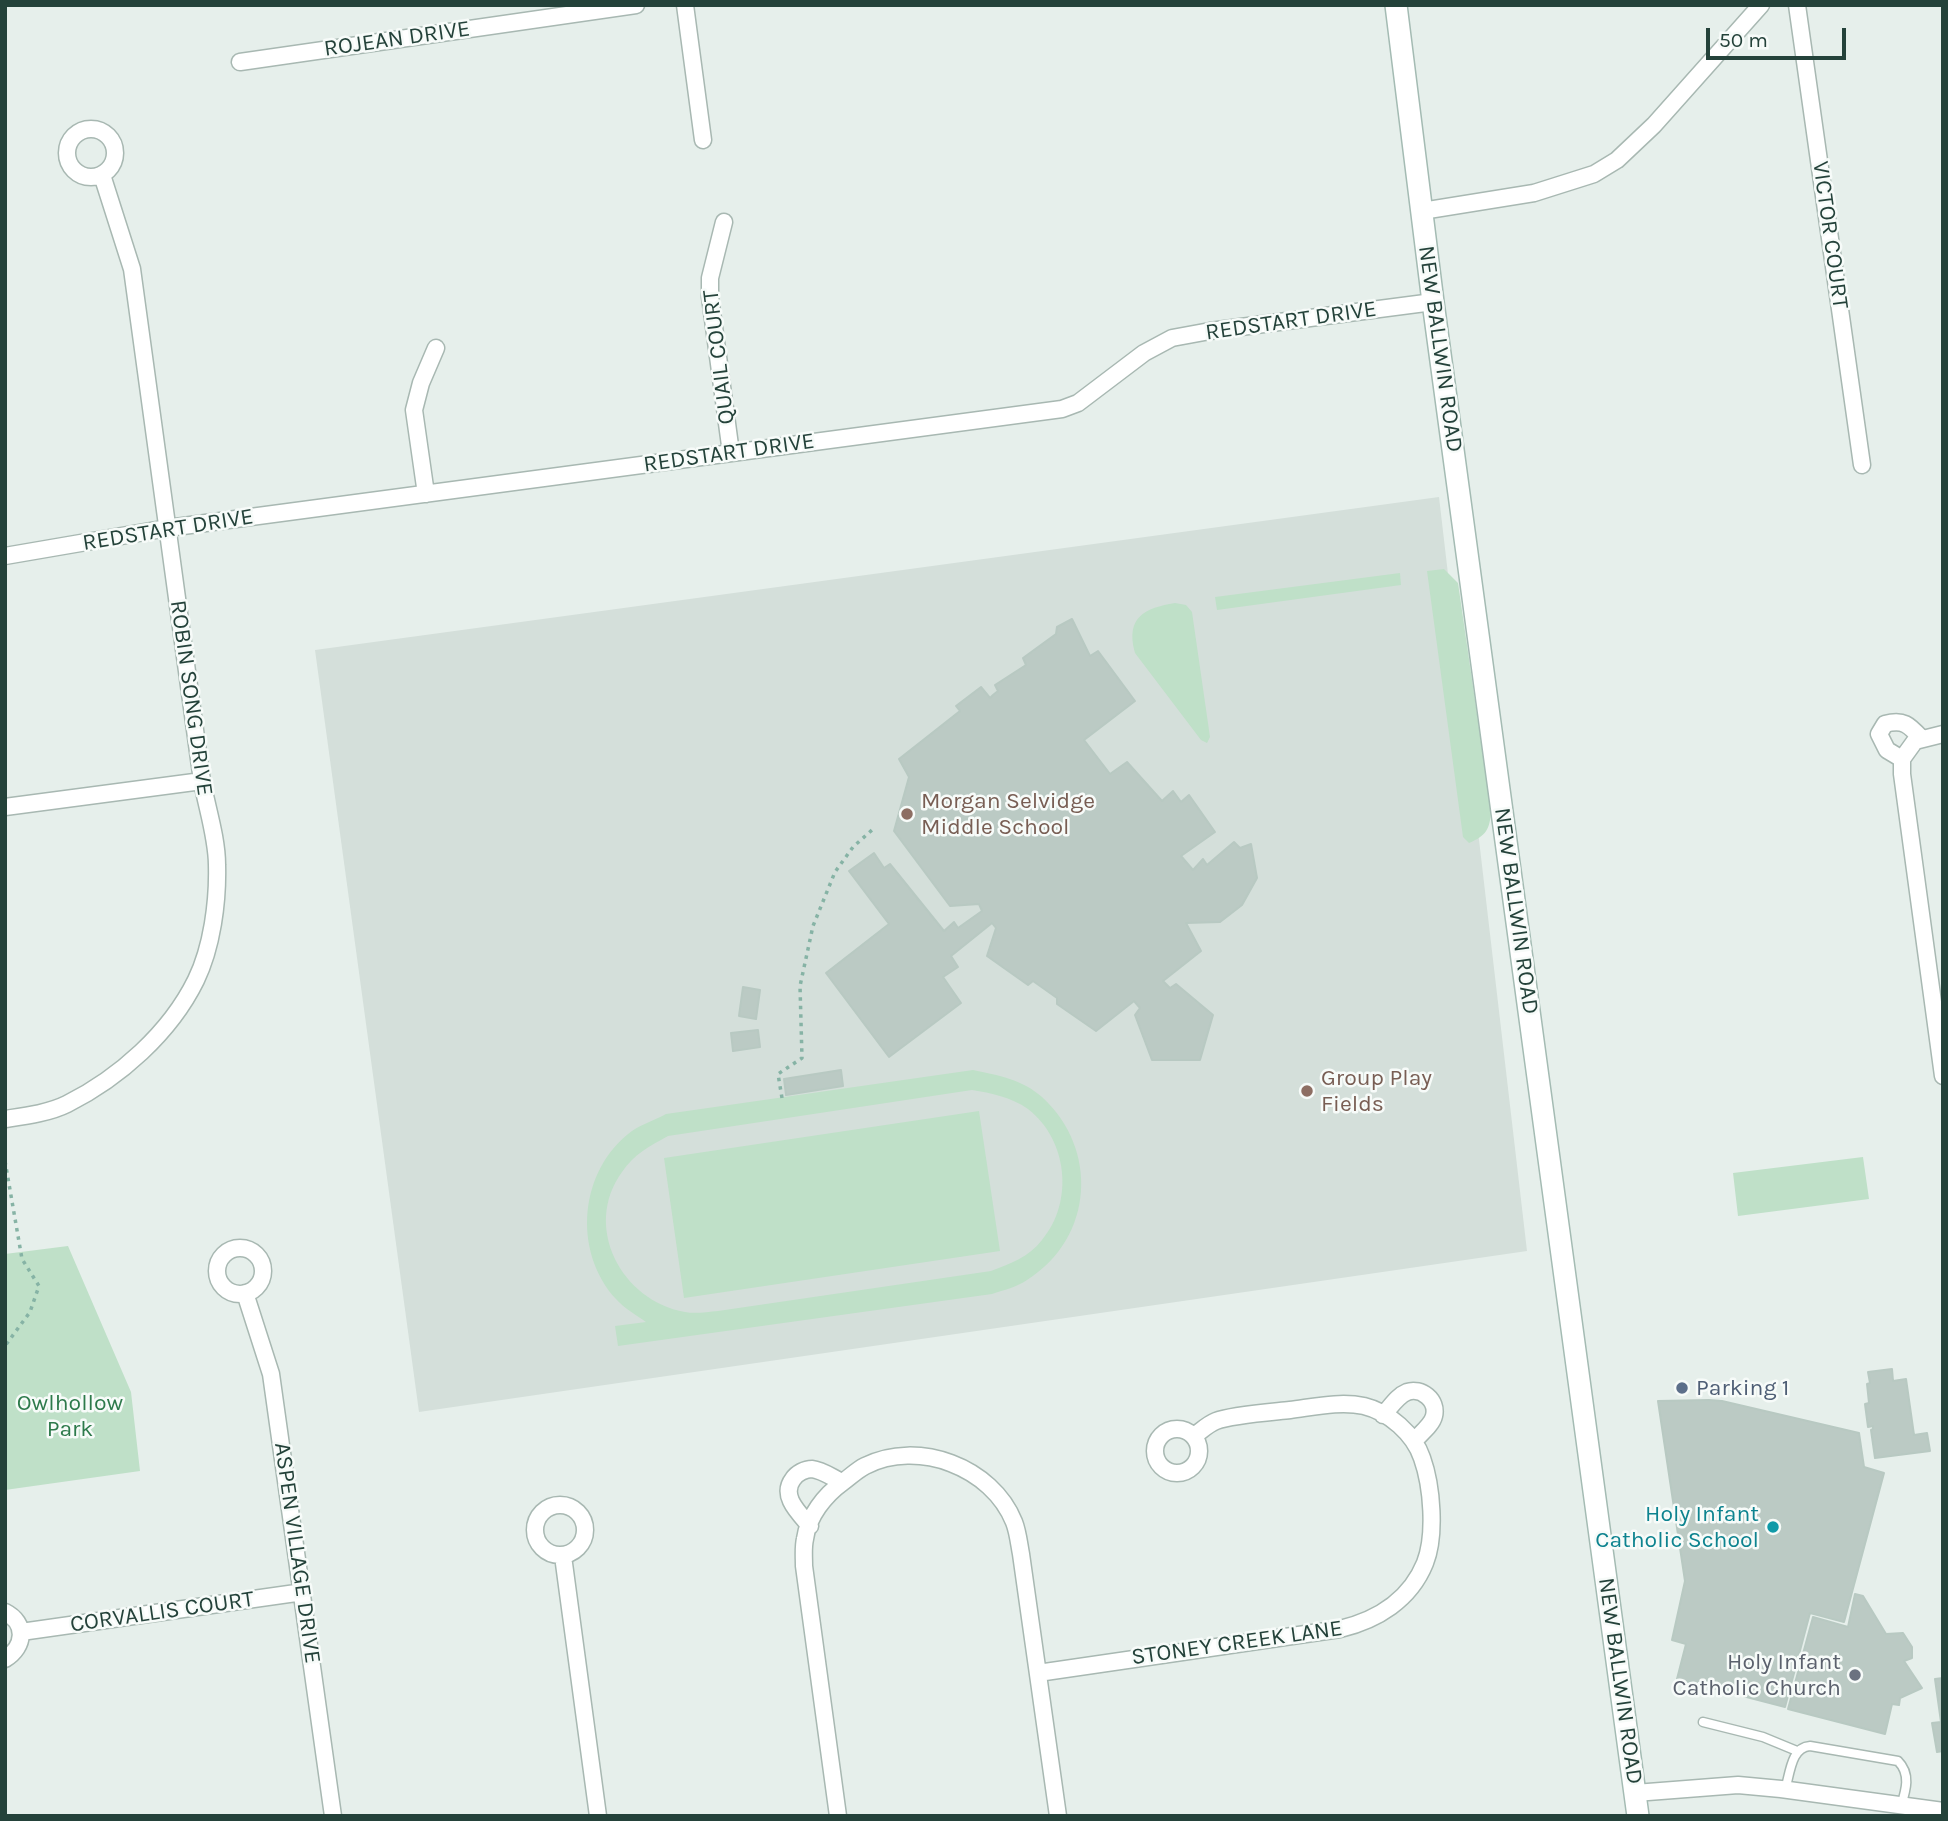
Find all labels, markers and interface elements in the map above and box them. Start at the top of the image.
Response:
scale bar [1710,14,1850,58]
street label: ROJEAN DRIVE [322,15,472,63]
text: 50 m [1719,28,1768,52]
street label: VICTOR COURT [1806,159,1854,311]
street label: NEW BALLWIN ROAD [1412,244,1468,454]
street label: QUAIL COURT [697,288,741,426]
street label: REDSTART DRIVE [1204,295,1378,347]
street label: REDSTART DRIVE [642,427,816,479]
street label: REDSTART DRIVE [81,503,255,557]
street label: ROBIN SONG DRIVE [164,598,218,798]
place label: Morgan Selvidge Middle School [921,787,1095,841]
marker: Morgan Selvidge Middle School [899,806,915,822]
street label: NEW BALLWIN ROAD [1488,806,1544,1016]
place label: Group Play Fields [1321,1064,1432,1118]
marker: Group Play Fields [1299,1083,1315,1099]
place label: Parking 1 [1696,1374,1789,1402]
marker: Parking 1 [1674,1380,1690,1396]
park label: Owlhollow Park [17,1389,123,1443]
street label: ASPEN VILLAGE DRIVE [268,1441,326,1665]
place label: Holy Infant Catholic School [1595,1500,1759,1554]
marker: Holy Infant Catholic School [1765,1519,1781,1535]
street label: NEW BALLWIN ROAD [1592,1576,1648,1786]
street label: CORVALLIS COURT [68,1585,256,1639]
street label: STONEY CREEK LANE [1130,1615,1344,1671]
place label: Holy Infant Catholic Church [1673,1648,1841,1702]
marker: Holy Infant Catholic Church [1847,1667,1863,1683]

